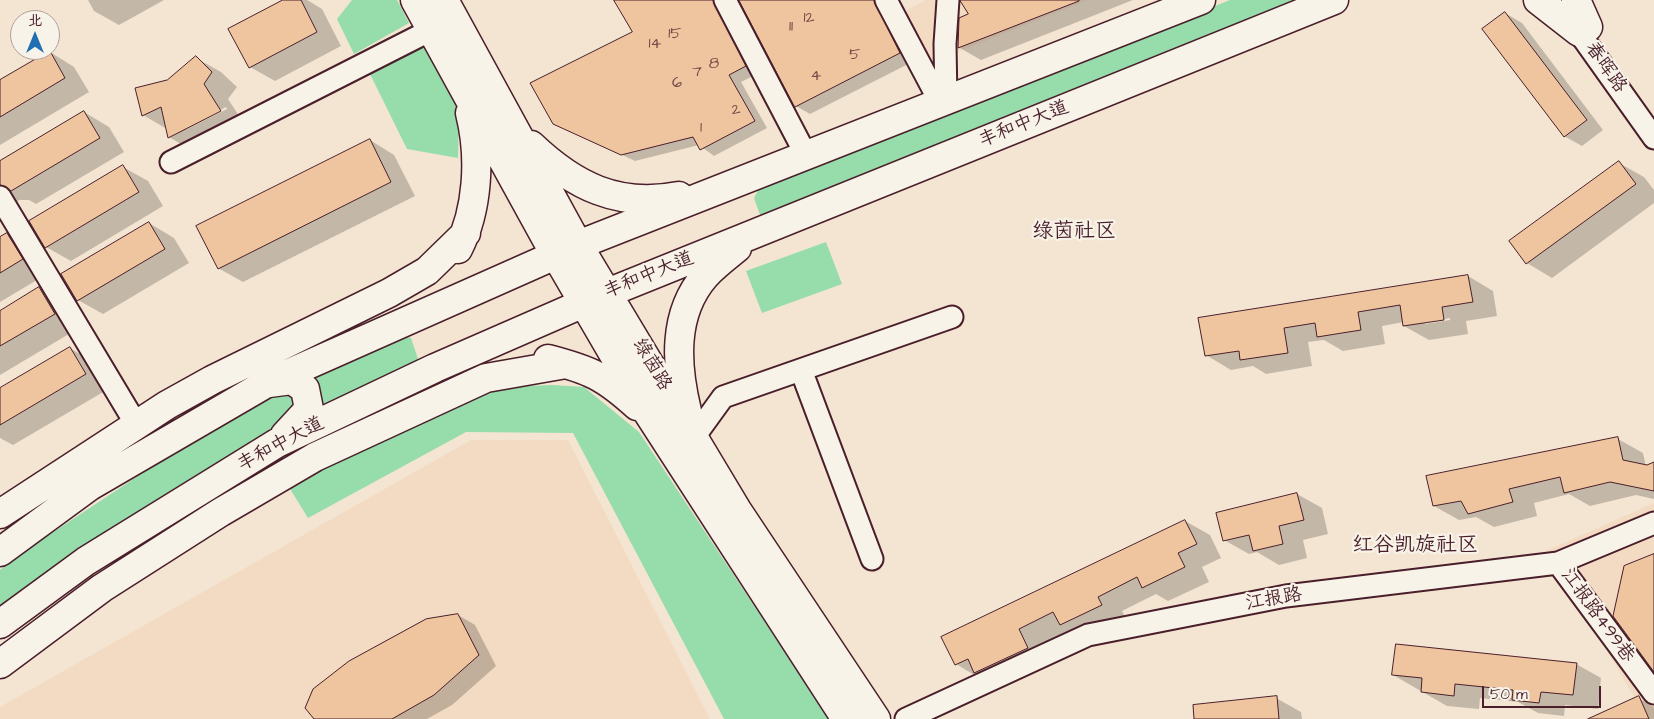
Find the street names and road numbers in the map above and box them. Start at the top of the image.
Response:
street label: 春晖路 [1579,38,1631,98]
street label: 丰和中大道 [976,97,1072,153]
street label: 丰和中大道 [601,248,697,304]
street label: 绿茵路 [627,335,675,395]
street label: 丰和中大道 [234,413,328,477]
street label: 江报路499巷 [1555,565,1639,667]
street label: 江报路 [1244,584,1304,616]

